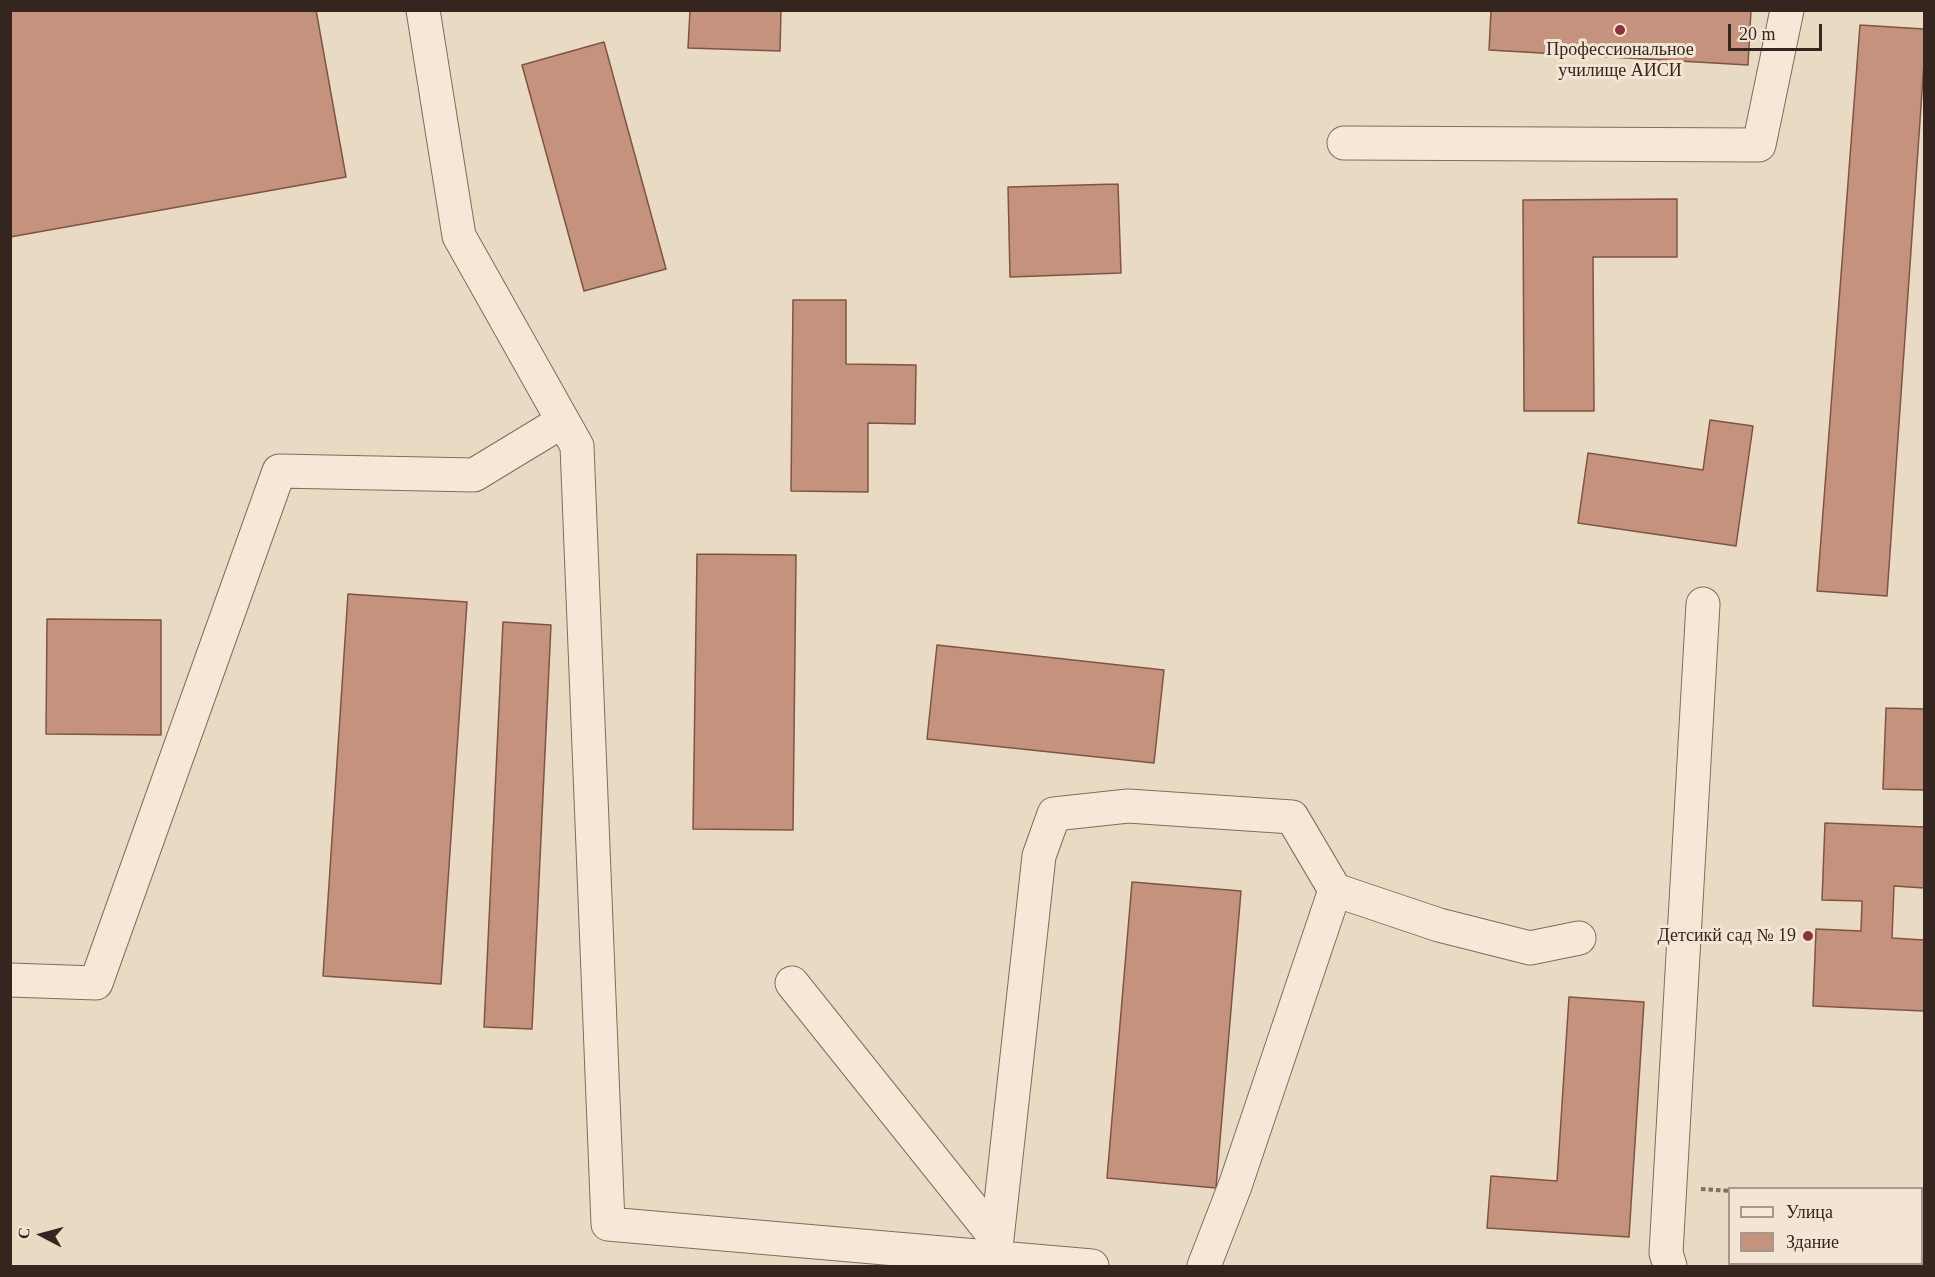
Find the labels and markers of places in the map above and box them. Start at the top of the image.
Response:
marker: Профессиональное училище АИСИ [1613,23,1627,37]
place label: Профессиональное училище АИСИ [1546,39,1694,82]
place label: Детсикй сад № 19 [1657,925,1796,947]
marker: Детсикй сад № 19 [1801,929,1815,943]

